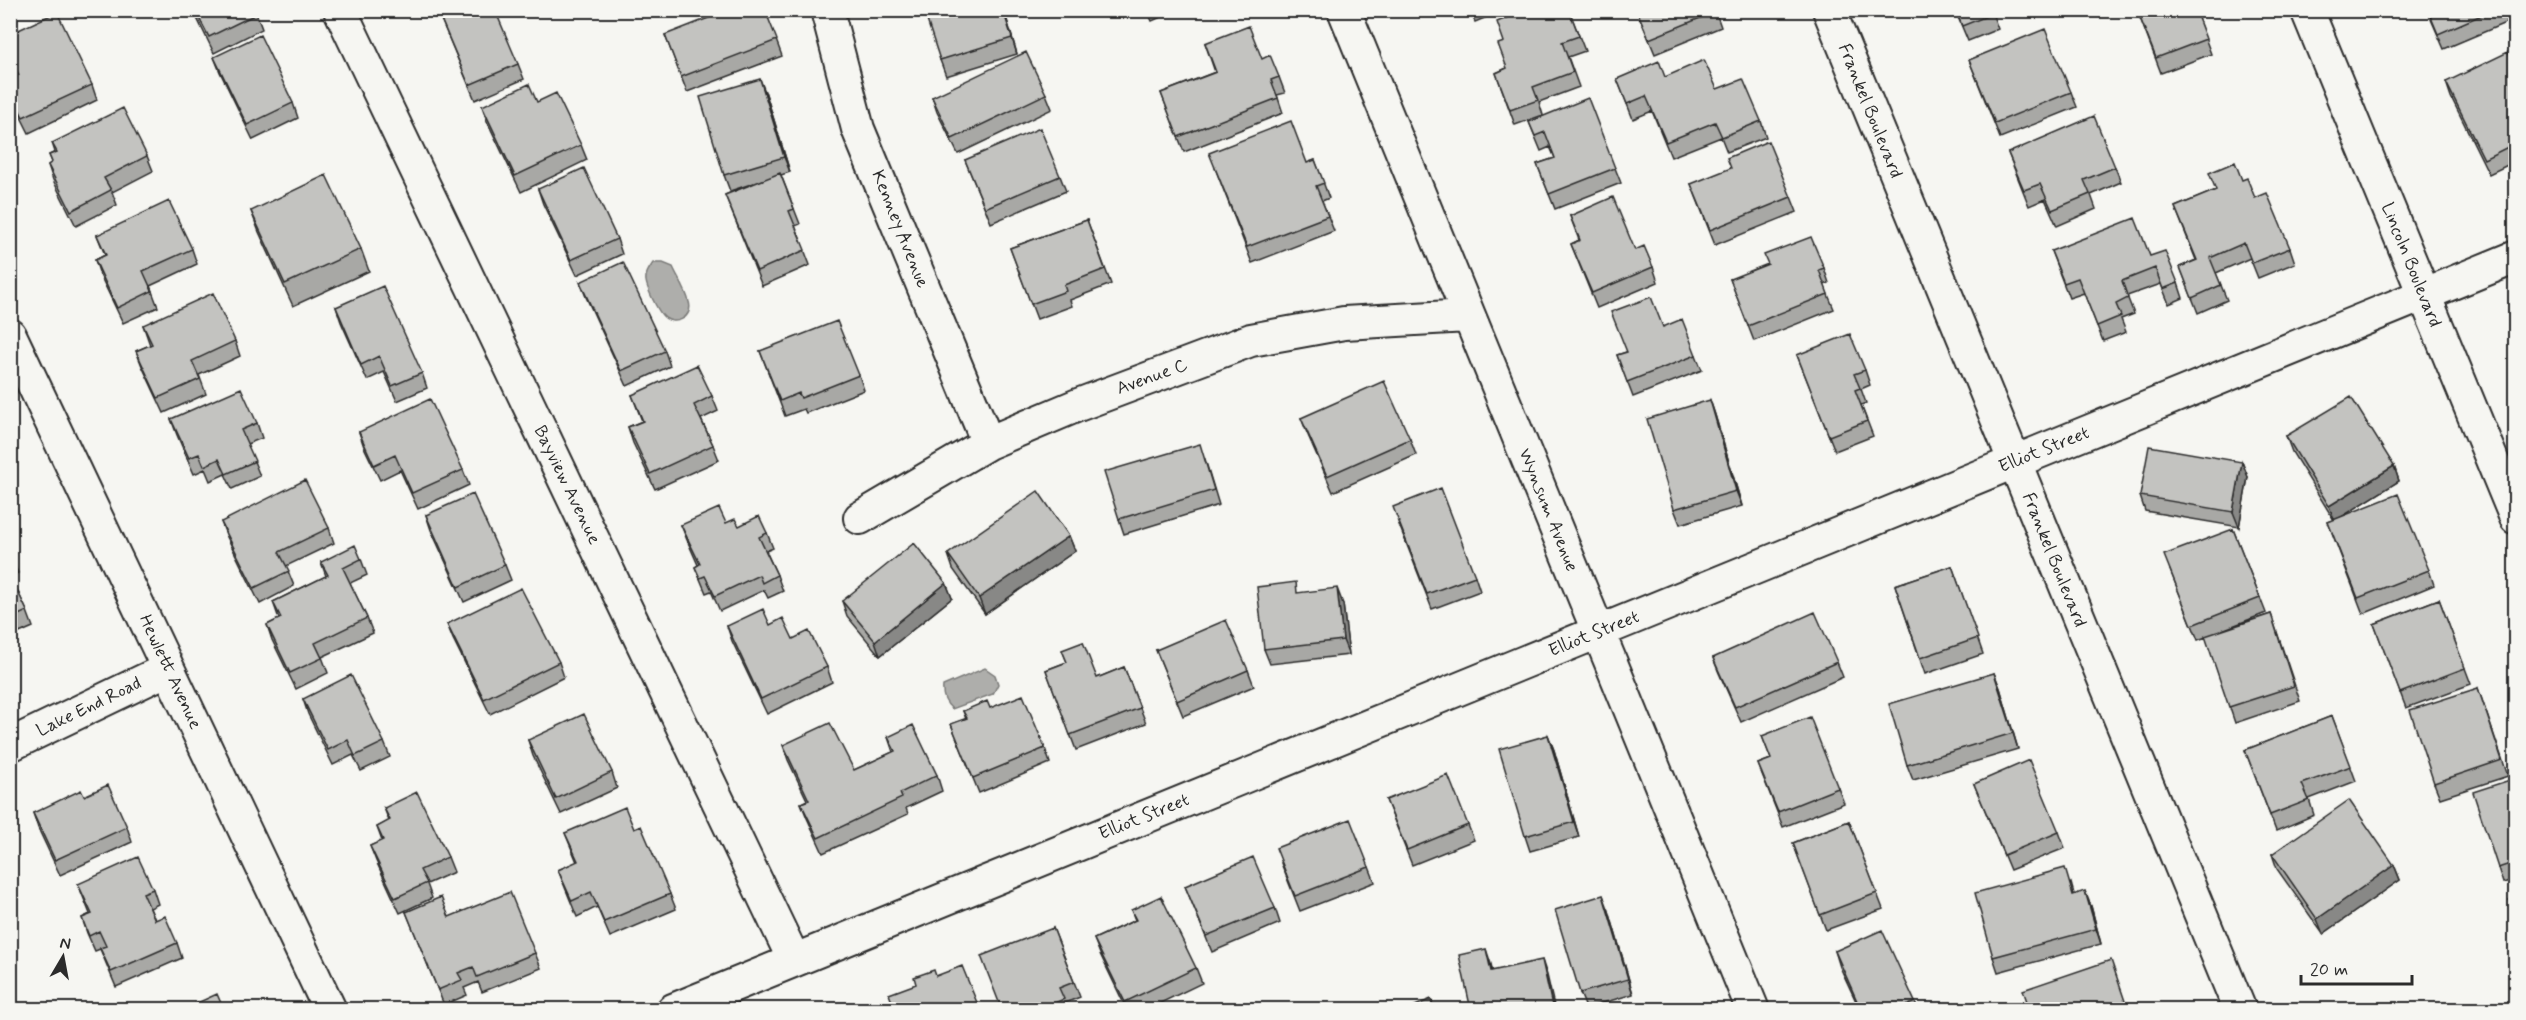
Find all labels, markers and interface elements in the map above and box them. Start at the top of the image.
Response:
street label: Frankel Boulevard [1832,40,1908,182]
street label: Kenney Avenue [865,167,935,291]
street label: Lincoln Boulevard [2375,199,2447,331]
street label: Avenue C [1113,353,1191,401]
street label: Bayview Avenue [528,421,606,549]
street label: Elliot Street [1995,421,2093,479]
street label: Wynsum Avenue [1512,445,1584,575]
street label: Frankel Boulevard [2016,489,2092,631]
street label: Elliot Street [1545,605,1643,663]
street label: Hewlett Avenue [133,611,207,733]
street label: Lake End Road [33,671,145,743]
street label: Elliot Street [1095,788,1193,846]
north arrow [33,927,93,987]
text: N [58,932,72,955]
scale bar [2301,948,2412,986]
text: 20 m [2310,958,2348,982]

